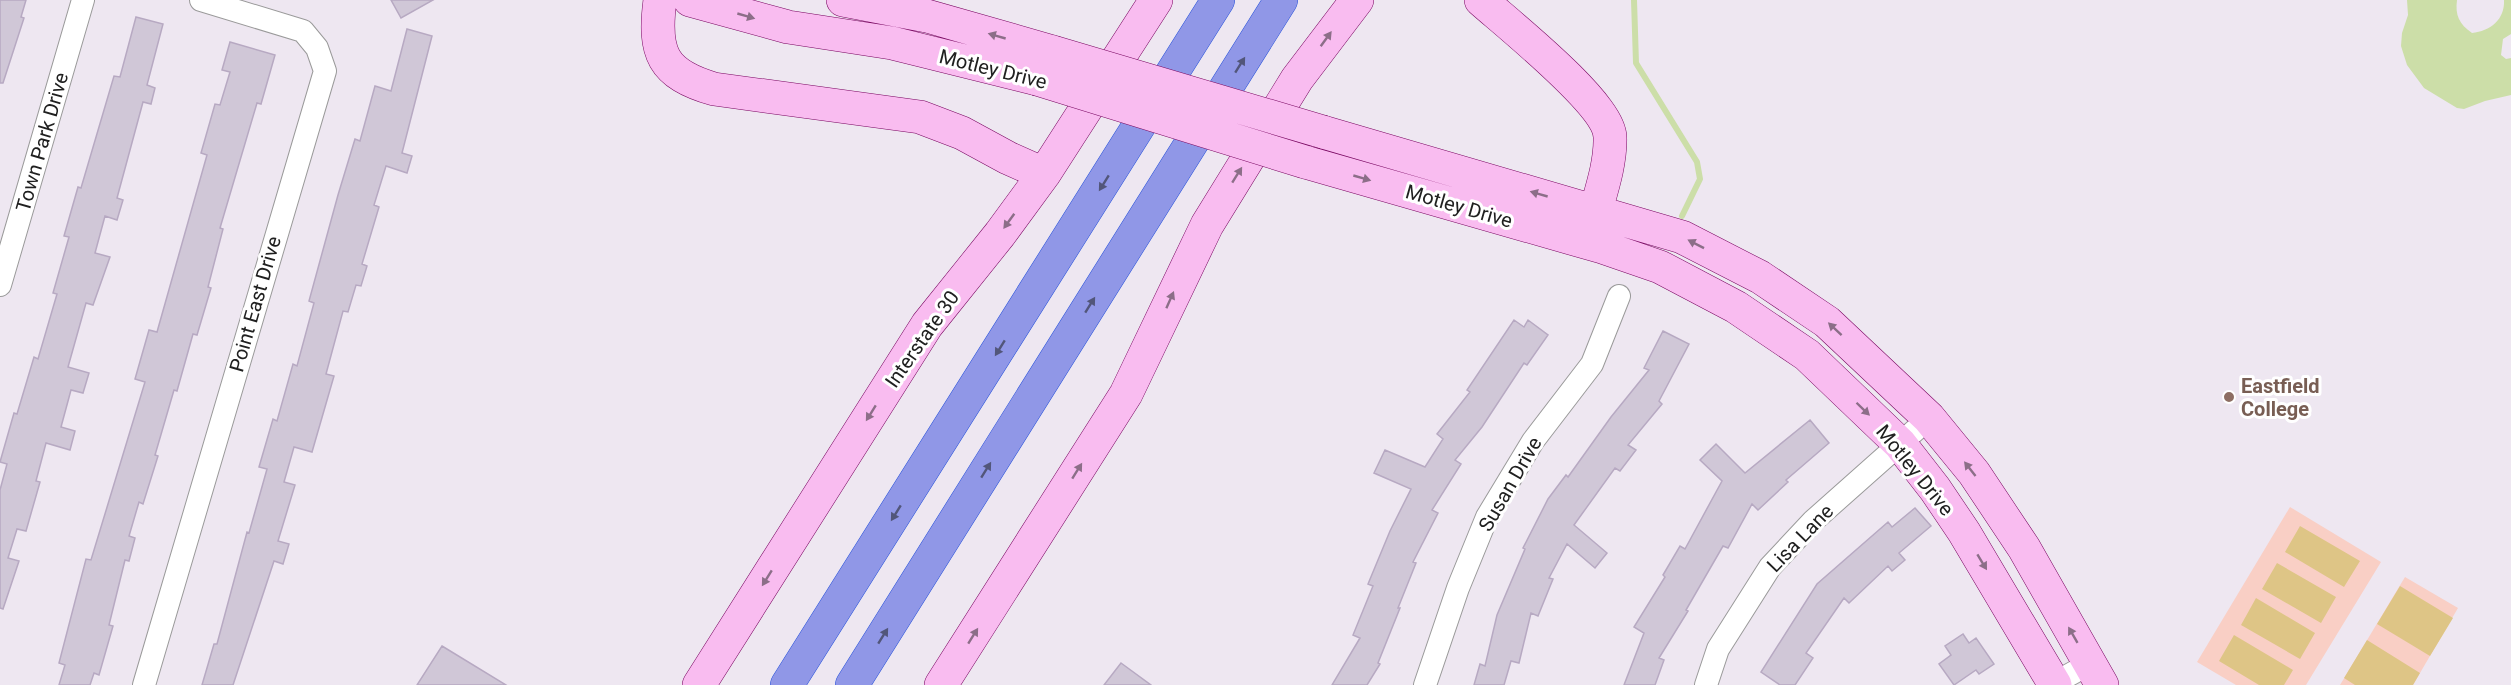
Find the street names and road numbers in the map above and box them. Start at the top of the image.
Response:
street label: Motley Drive [937,44,1049,94]
street label: Town Park Drive [11,70,73,214]
street label: Motley Drive [1403,179,1515,233]
street label: Point East Drive [224,233,286,375]
street label: Interstate 30 [880,286,964,392]
street label: Motley Drive [1871,420,1959,520]
street label: Susan Drive [1473,433,1547,535]
street label: Lisa Lane [1762,499,1838,577]

